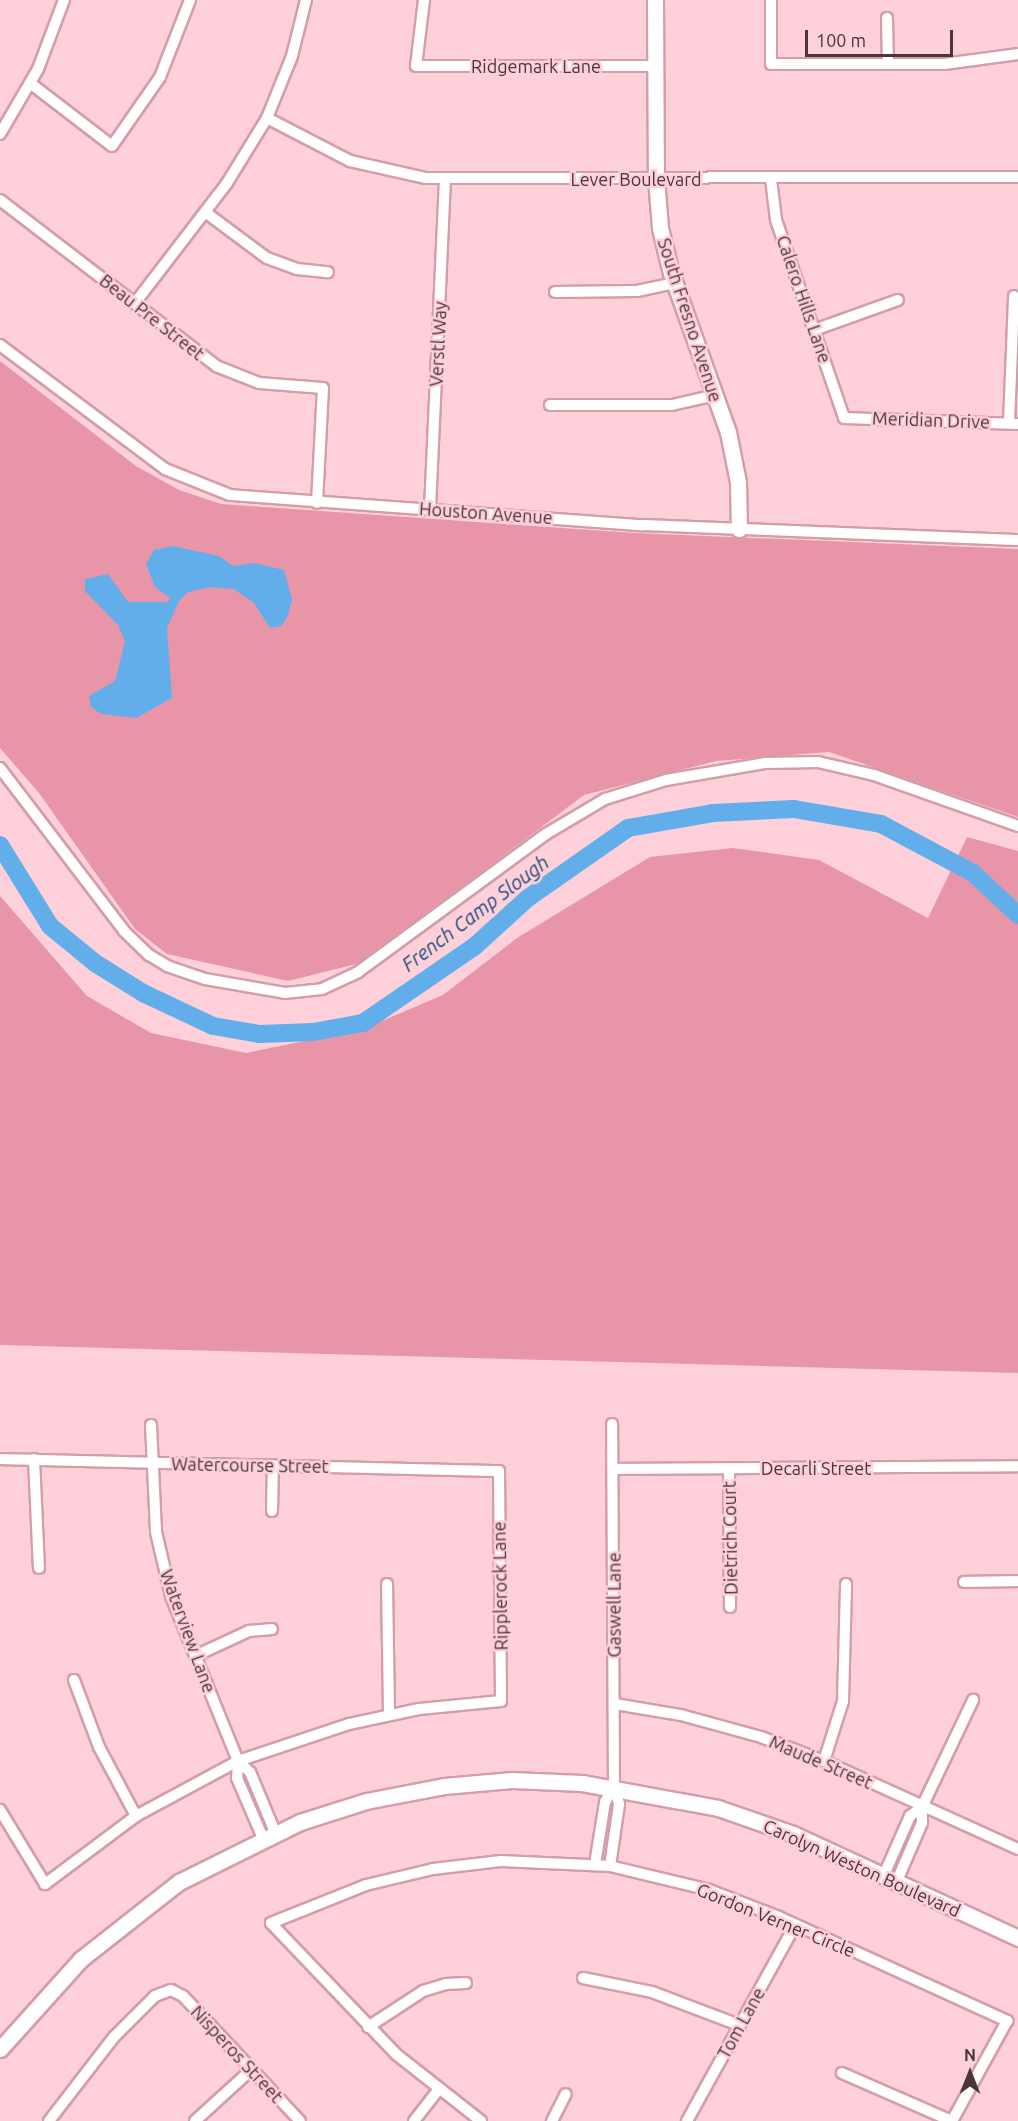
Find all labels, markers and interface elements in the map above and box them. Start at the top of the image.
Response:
scale bar [808,18,956,56]
text: 100 m [816,30,866,50]
street label: Ridgemark Lane [471,55,601,77]
street label: Lever Boulevard [571,168,701,190]
street label: Calero Hills Lane [772,232,836,366]
street label: South Fresno Avenue [653,235,727,405]
street label: Beau Pre Street [95,269,209,365]
street label: Verstl Way [425,301,451,387]
street label: Meridian Drive [872,407,990,433]
street label: Houston Avenue [419,498,553,528]
water label: French Camp Slough [397,850,553,976]
street label: Watercourse Street [171,1453,329,1477]
street label: Decarli Street [761,1457,871,1479]
street label: Dietrich Court [718,1481,742,1595]
street label: Ripplerock Lane [488,1521,512,1651]
street label: Gaswell Lane [603,1552,625,1658]
street label: Waterview Lane [156,1566,220,1696]
street label: Maude Street [766,1731,876,1793]
street label: Carolyn Weston Boulevard [760,1815,964,1921]
street label: Gordon Verner Circle [694,1878,858,1962]
street label: Tom Lane [713,1984,769,2062]
street label: Nisperos Street [186,2001,288,2107]
north arrow [940,2043,1000,2103]
text: N [964,2046,976,2064]

